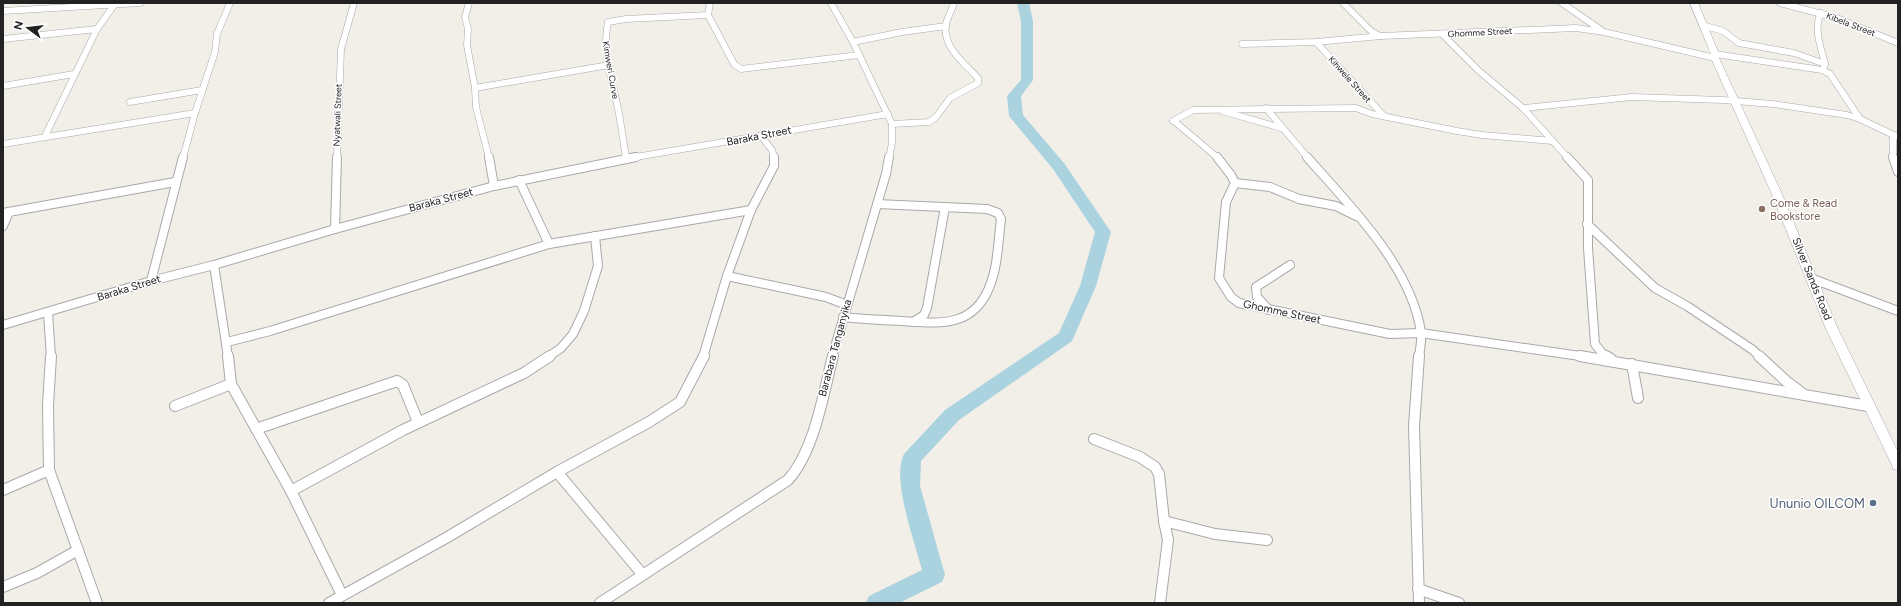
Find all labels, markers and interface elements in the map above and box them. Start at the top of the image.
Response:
north arrow [8,8,48,48]
street label: Kibela Street [1825,10,1878,39]
text: N [11,20,26,31]
street label: Ghomme Street [1447,25,1513,39]
street label: Kimweri Curve [601,40,622,100]
street label: Kihwele Street [1326,54,1374,105]
street label: Nyatwali Street [330,83,344,146]
street label: Baraka Street [725,123,793,149]
street label: Baraka Street [407,185,475,215]
place label: Come & Read Bookstore [1770,197,1837,223]
marker: Come & Read Bookstore [1757,204,1767,214]
street label: Silver Sands Road [1790,236,1834,322]
street label: Baraka Street [96,272,162,304]
street label: Ghomme Street [1242,297,1322,327]
street label: Barabara Tanganyika [816,298,854,398]
place label: Ununio OILCOM [1769,496,1865,511]
marker: Ununio OILCOM [1868,498,1878,508]

